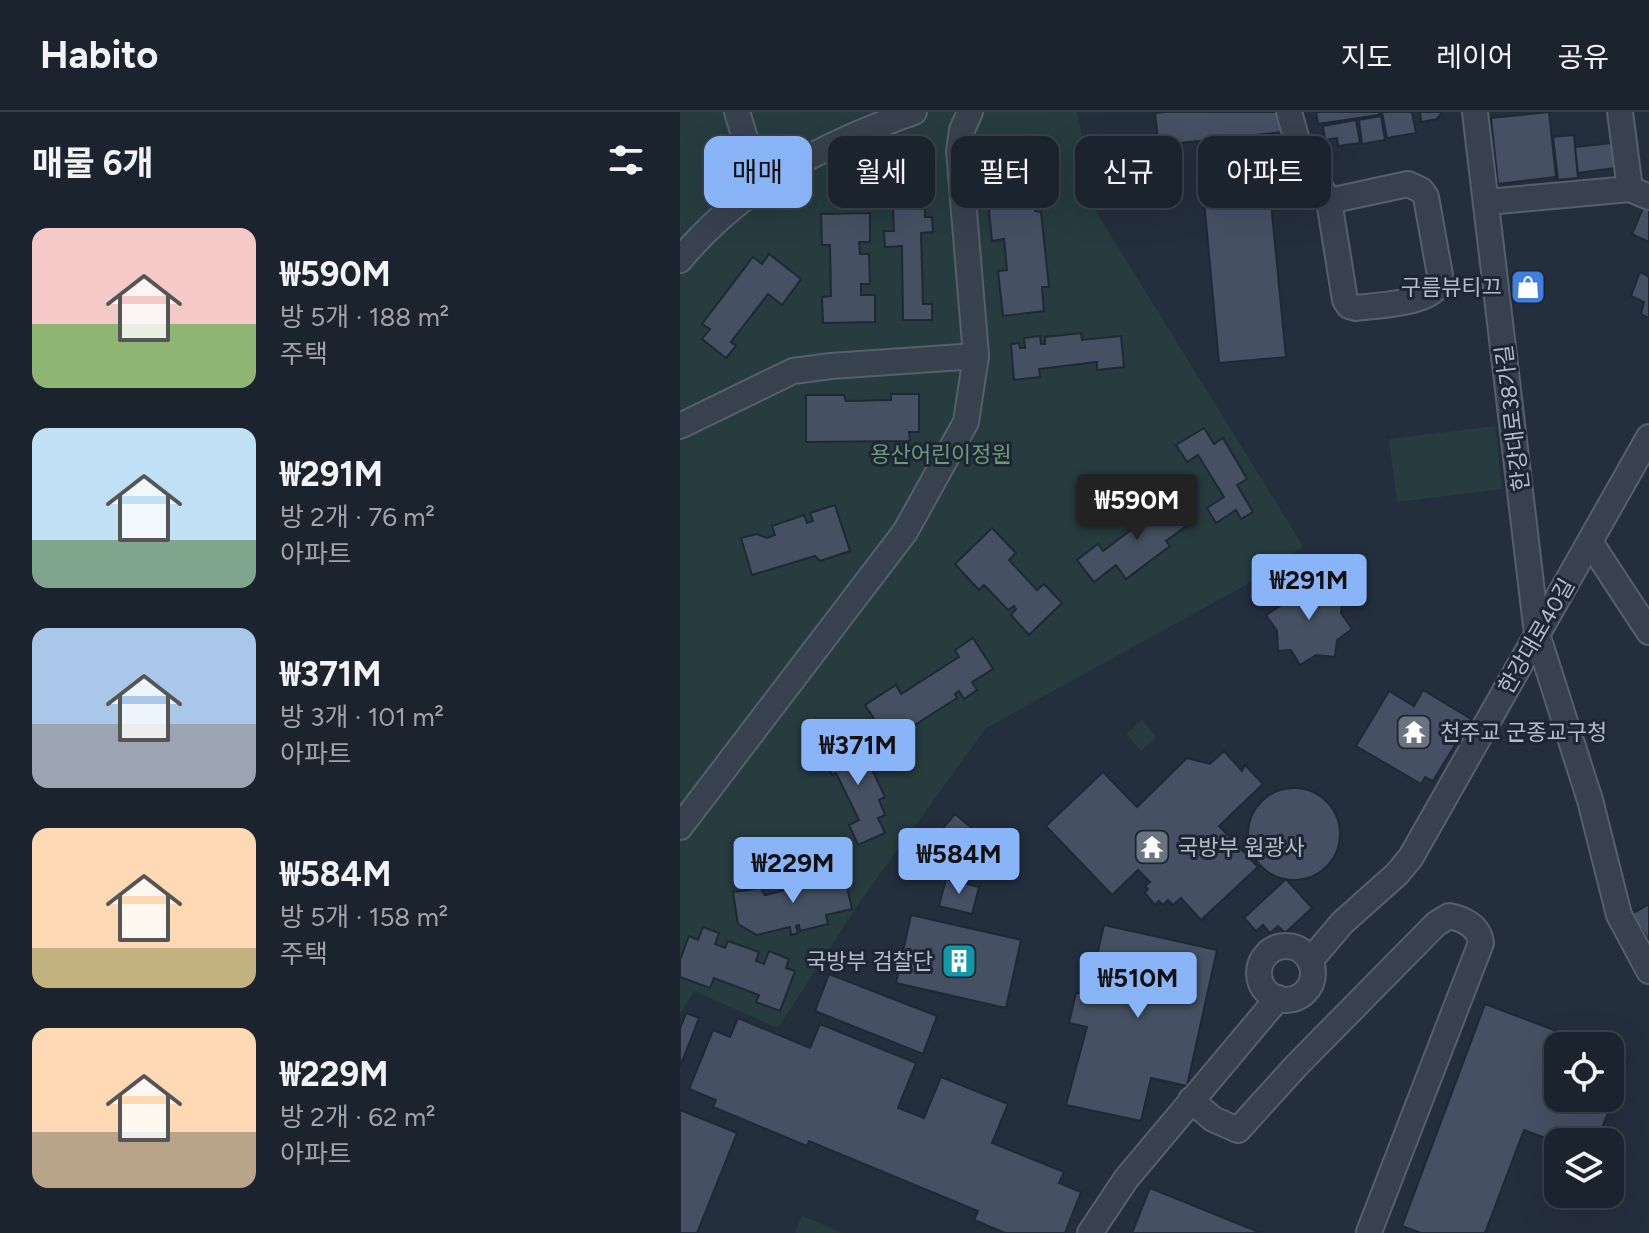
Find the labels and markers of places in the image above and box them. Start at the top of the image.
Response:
shop icon: 구름뷰티끄 [1509,268,1547,306]
place label: 구름뷰티끄 [1401,274,1502,301]
pin: ₩590M [1081,474,1193,542]
pin: ₩291M [1253,554,1365,622]
temple icon: 천주교 군종교구청 [1395,713,1433,751]
pin: ₩371M [802,719,914,787]
place label: 천주교 군종교구청 [1440,719,1607,746]
pin: ₩584M [903,828,1015,896]
temple icon: 국방부 원광사 [1133,828,1171,866]
place label: 국방부 원광사 [1178,834,1305,861]
pin: ₩229M [737,837,849,905]
building icon: 국방부 검찰단 [940,942,978,980]
place label: 국방부 검찰단 [806,948,933,975]
pin: ₩510M [1082,952,1194,1020]

